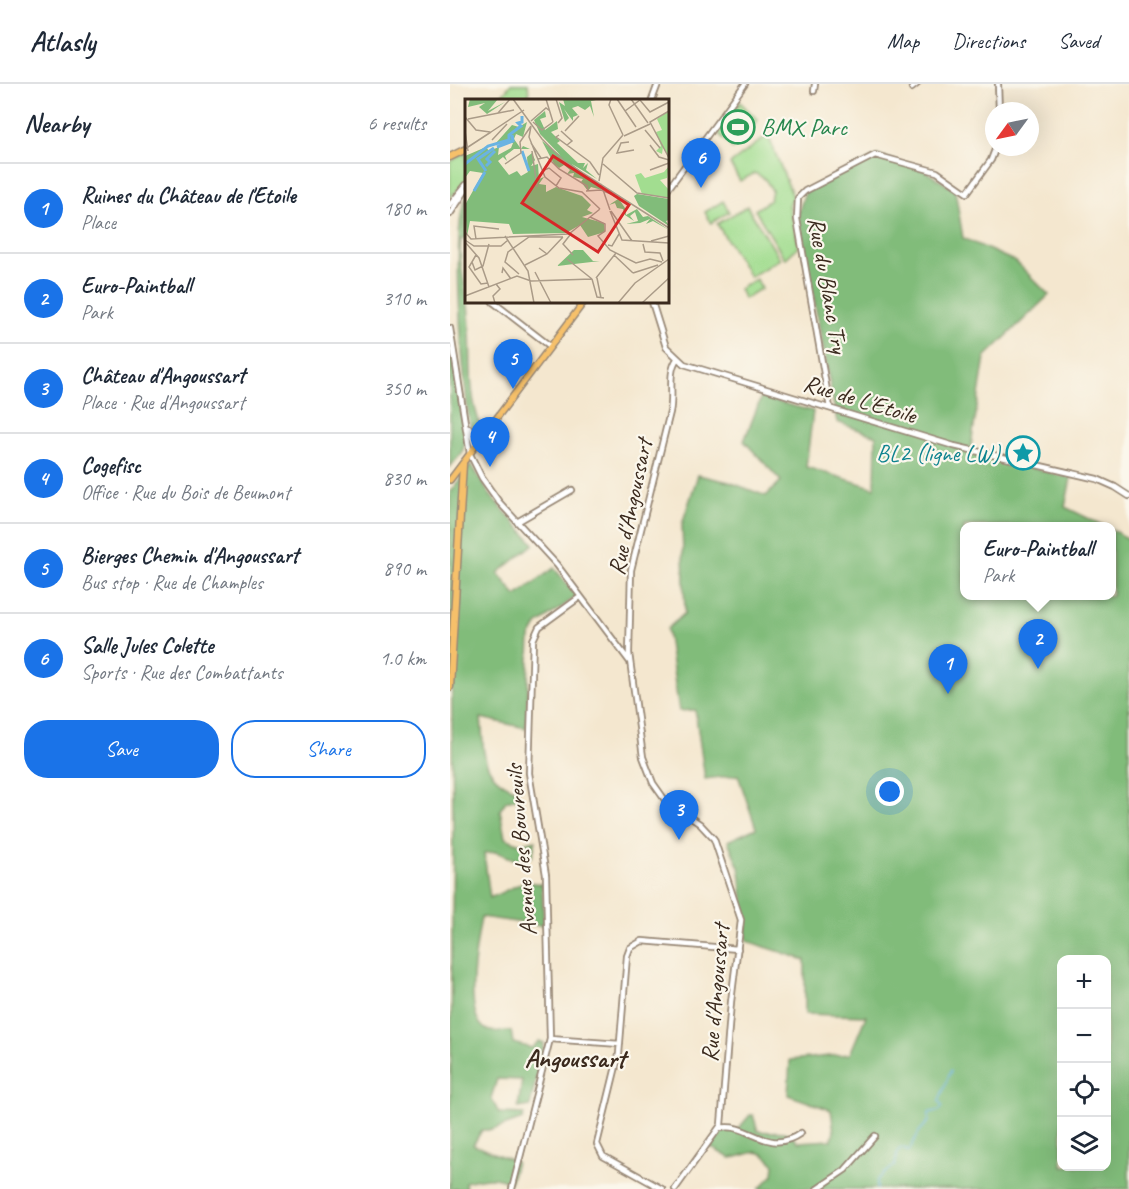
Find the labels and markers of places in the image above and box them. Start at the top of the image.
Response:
sports icon: BMX Parc [720,109,756,145]
place label: BMX Parc [761,112,848,142]
pin: 6 [682,138,720,188]
pin: 5 [494,340,532,389]
pin: 4 [470,418,510,467]
place icon: BL2 (ligne LW) [1005,435,1041,471]
place label: BL2 (ligne LW) [876,438,1001,468]
pin: 2 [1018,620,1058,669]
pin: 1 [928,644,968,694]
pin: 3 [660,790,698,840]

